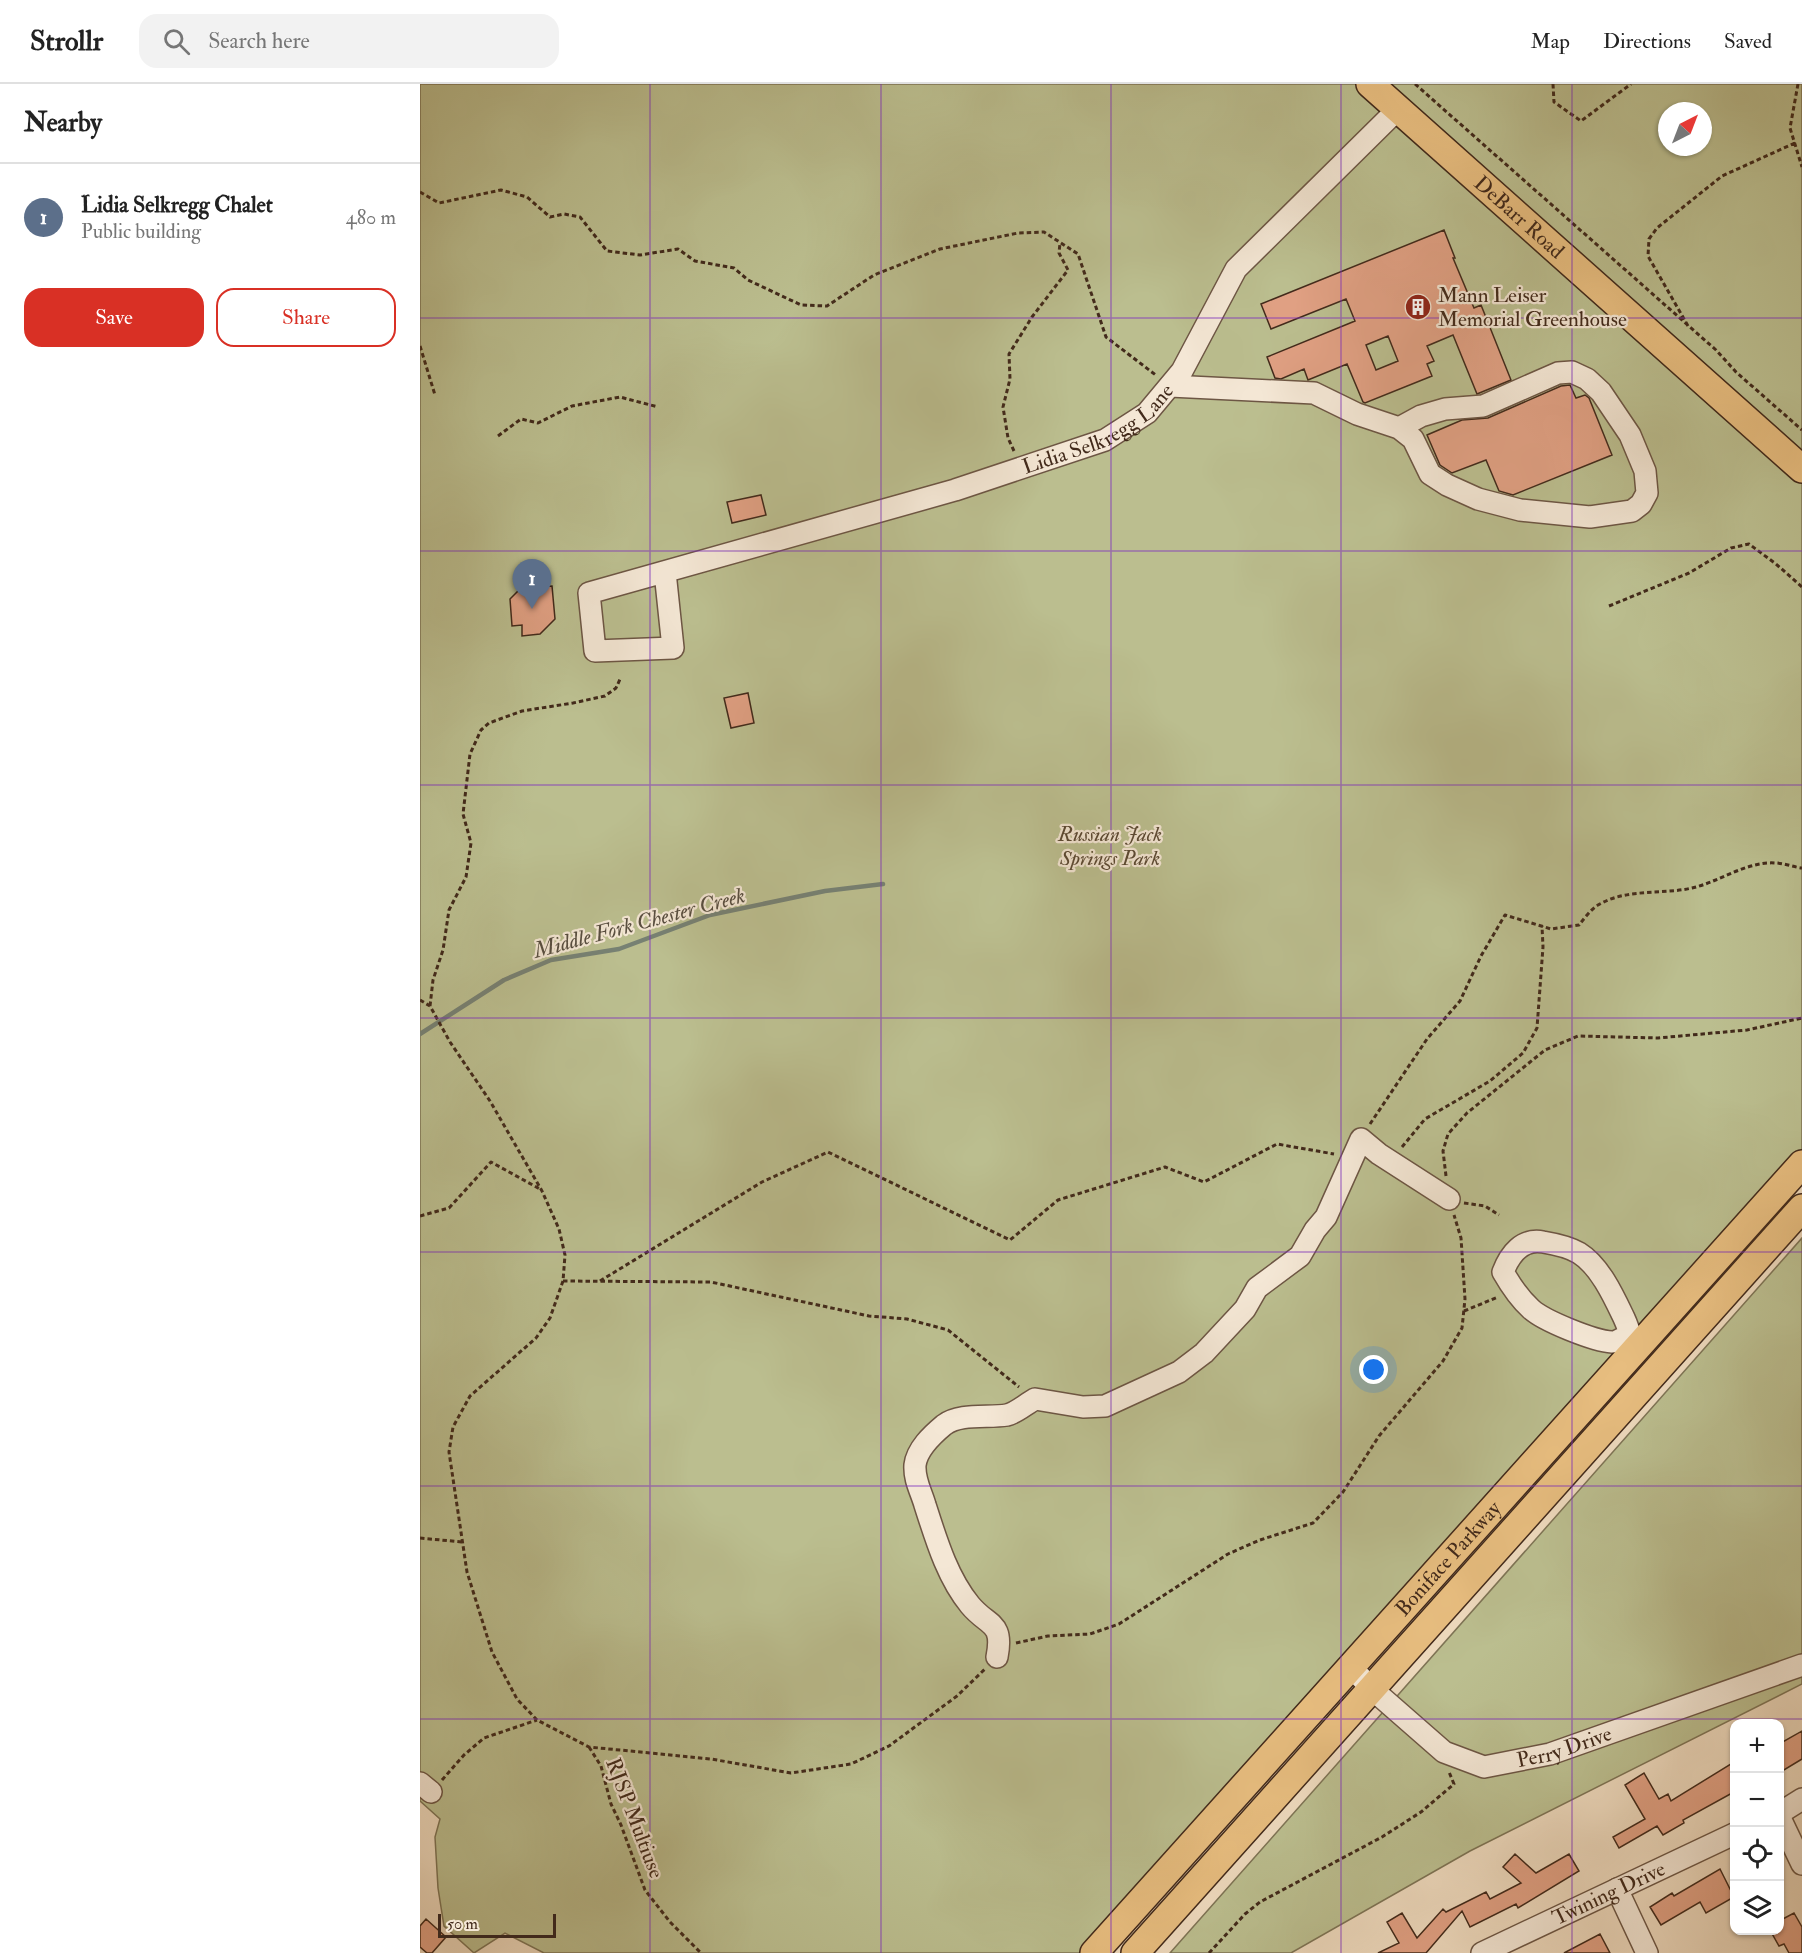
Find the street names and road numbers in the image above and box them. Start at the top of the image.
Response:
street label: DeBarr Road [1468,170,1570,265]
street label: Lidia Selkregg Lane [1019,378,1180,481]
street label: Boniface Parkway [1390,1495,1508,1622]
street label: Perry Drive [1514,1720,1616,1774]
street label: RJSP Multiuse [599,1754,670,1882]
street label: Twining Drive [1548,1855,1670,1932]

